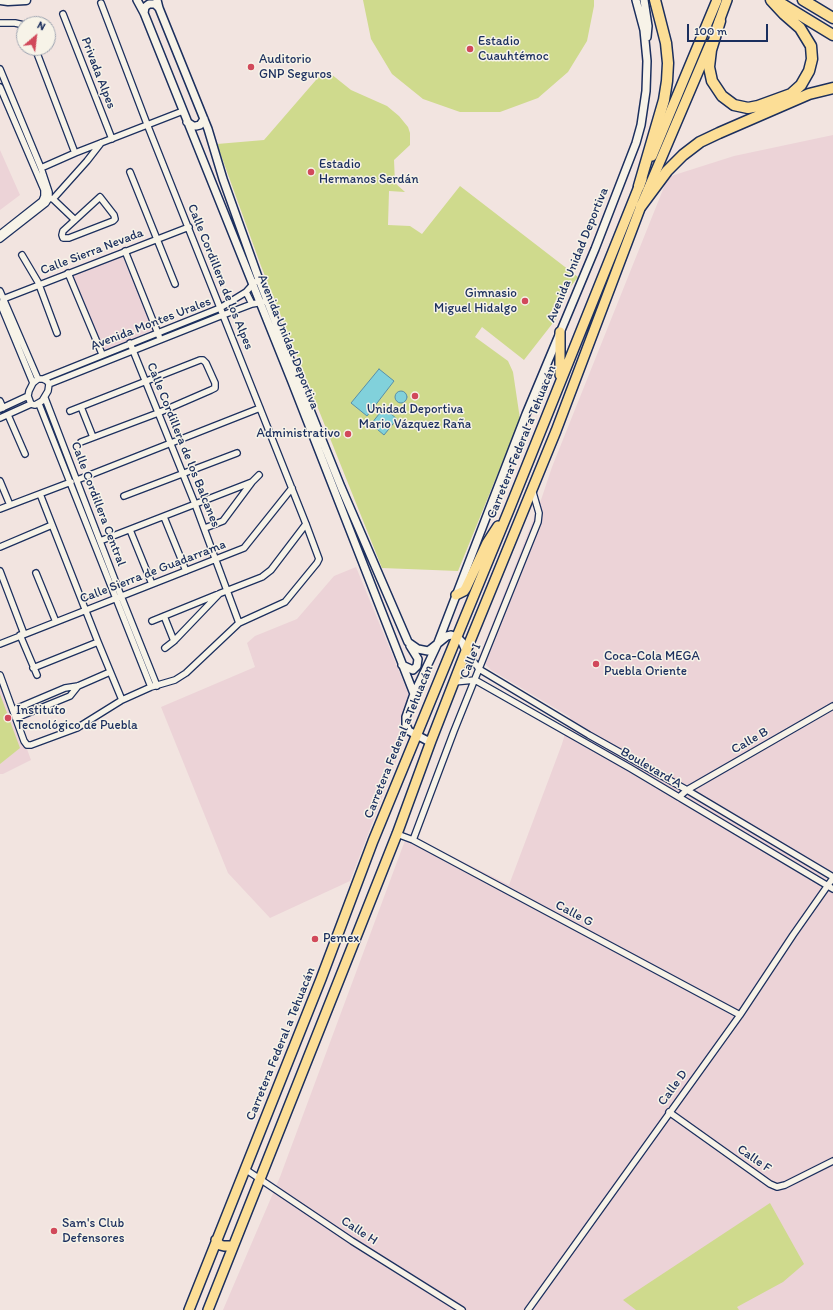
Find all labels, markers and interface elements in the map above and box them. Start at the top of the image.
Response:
north arrow [16,16,56,56]
scale bar [689,16,770,42]
text: N [35,18,48,33]
text: 100 m [694,24,727,38]
place label: Estadio Cuauhtémoc [478,34,549,65]
street label: Privada Alpes [77,35,119,111]
marker: Estadio Cuauhtémoc [465,44,475,54]
place label: Auditorio GNP Seguros [259,52,332,83]
marker: Auditorio GNP Seguros [246,62,256,72]
place label: Estadio Hermanos Serdán [319,157,419,188]
marker: Estadio Hermanos Serdán [306,167,316,177]
street label: Avenida Unidad Deportiva [544,185,612,325]
street label: Calle Cordillera de los Alpes [184,202,256,352]
street label: Calle Sierra Nevada [38,225,146,279]
street label: Avenida Unidad Deportiva [254,272,322,412]
place label: Gimnasio Miguel Hidalgo [434,286,517,317]
street label: Avenida Montes Urales [89,294,213,354]
marker: Gimnasio Miguel Hidalgo [520,296,530,306]
street label: Calle Cordillera de los Balcanes [143,360,223,530]
street label: Carretera Federal a Tehuacán [484,363,560,521]
marker: Unidad Deportiva Mario Vázquez Raña [410,391,420,401]
place label: Unidad Deportiva Mario Vázquez Raña [359,402,471,433]
place label: Administrativo [257,426,340,442]
marker: Administrativo [343,429,353,439]
street label: Calle Cordillera Central [67,439,129,569]
street label: Calle Sierra de Guadarrama [78,537,228,607]
street label: Calle I [457,641,485,681]
place label: Coca-Cola MEGA Puebla Oriente [604,649,700,680]
marker: Coca-Cola MEGA Puebla Oriente [591,659,601,669]
street label: Carretera Federal a Tehuacán [361,663,437,821]
place label: Instituto Tecnológico de Puebla [16,703,138,734]
marker: Instituto Tecnológico de Puebla [3,713,13,723]
street label: Calle B [729,724,771,758]
street label: Boulevard A [617,744,685,792]
street label: Calle G [552,898,596,930]
place label: Pemex [323,931,359,947]
marker: Pemex [310,934,320,944]
street label: Carretera Federal a Tehuacán [243,965,319,1123]
street label: Calle D [655,1067,691,1109]
street label: Calle F [734,1142,774,1176]
street label: Calle H [338,1213,380,1249]
place label: Sam's Club Defensores [62,1216,124,1247]
marker: Sam's Club Defensores [49,1226,59,1236]

